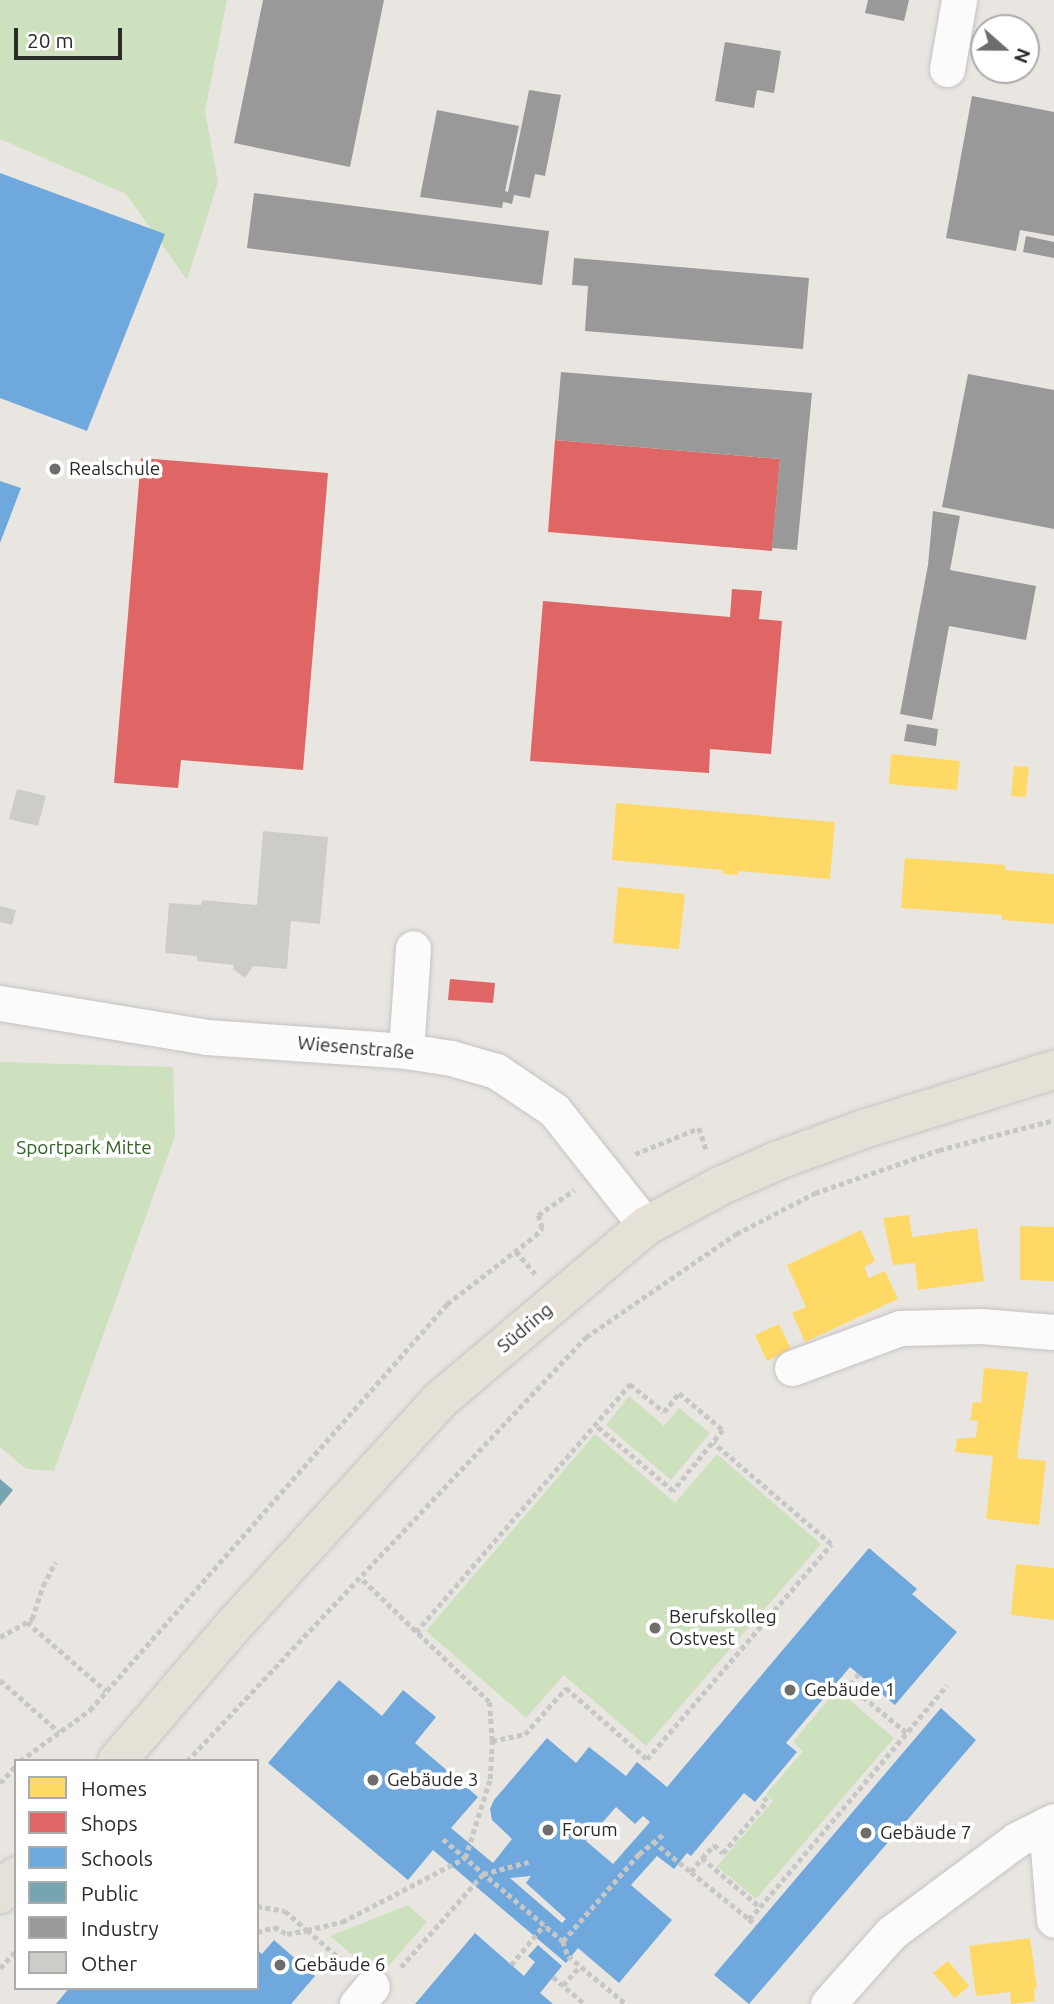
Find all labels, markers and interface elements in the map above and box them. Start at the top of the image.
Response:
scale bar [18,14,126,58]
north arrow [970,14,1040,84]
text: 20 m [27,28,74,52]
text: N [1010,45,1036,66]
place label: Realschule [69,458,160,480]
marker: Realschule [47,461,63,477]
street label: Wiesenstraße [297,1032,415,1064]
park label: Sportpark Mitte [16,1137,152,1159]
street label: Südring [493,1298,557,1358]
place label: Berufskolleg Ostvest [669,1606,777,1650]
marker: Berufskolleg Ostvest [647,1620,663,1636]
place label: Gebäude 1 [804,1679,895,1701]
marker: Gebäude 1 [782,1682,798,1698]
legend [14,1759,259,1990]
place label: Gebäude 3 [387,1769,478,1791]
marker: Gebäude 3 [365,1772,381,1788]
text: Homes [81,1776,147,1800]
text: Shops [81,1811,138,1835]
place label: Forum [562,1819,618,1841]
marker: Forum [540,1822,556,1838]
place label: Gebäude 7 [880,1822,971,1844]
marker: Gebäude 7 [858,1825,874,1841]
text: Schools [81,1846,153,1870]
text: Public [81,1881,138,1905]
text: Industry [81,1916,159,1940]
text: Other [81,1951,137,1975]
place label: Gebäude 6 [294,1954,385,1976]
marker: Gebäude 6 [272,1957,288,1973]

